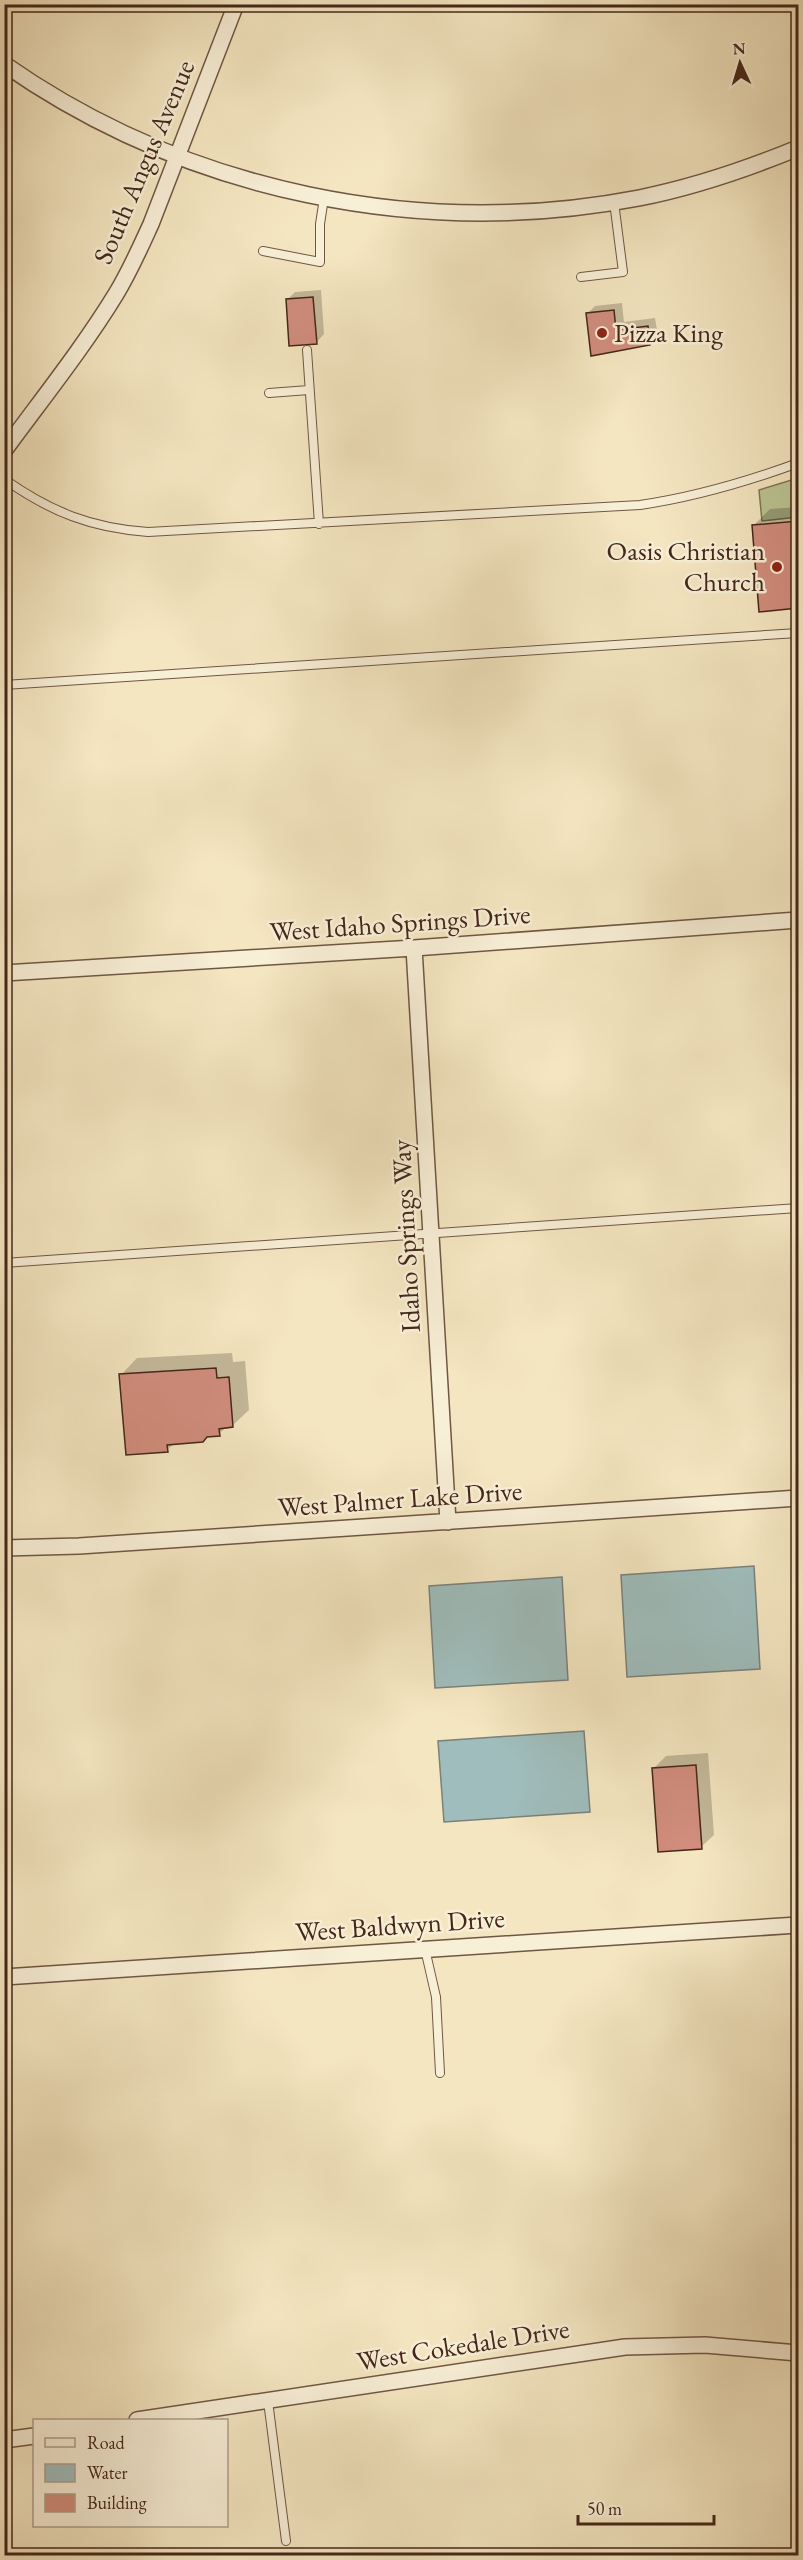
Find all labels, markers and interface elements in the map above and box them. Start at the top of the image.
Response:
north arrow [710,33,770,93]
text: N [732,38,746,59]
street label: South Angus Avenue [85,54,202,269]
place label: Pizza King [614,315,723,350]
marker: Pizza King [595,326,609,340]
place label: Oasis Christian Church [607,533,765,599]
marker: Oasis Christian Church [770,560,784,574]
street label: West Idaho Springs Drive [268,896,532,949]
street label: Idaho Springs Way [383,1139,428,1333]
street label: West Palmer Lake Drive [277,1473,523,1524]
street label: West Baldwyn Drive [294,1900,506,1949]
street label: West Cokedale Drive [354,2310,572,2379]
legend [33,2419,228,2527]
text: Road [87,2431,126,2454]
text: Water [87,2461,128,2484]
scale bar [578,2488,714,2526]
text: Building [87,2491,147,2514]
text: 50 m [587,2497,622,2520]

